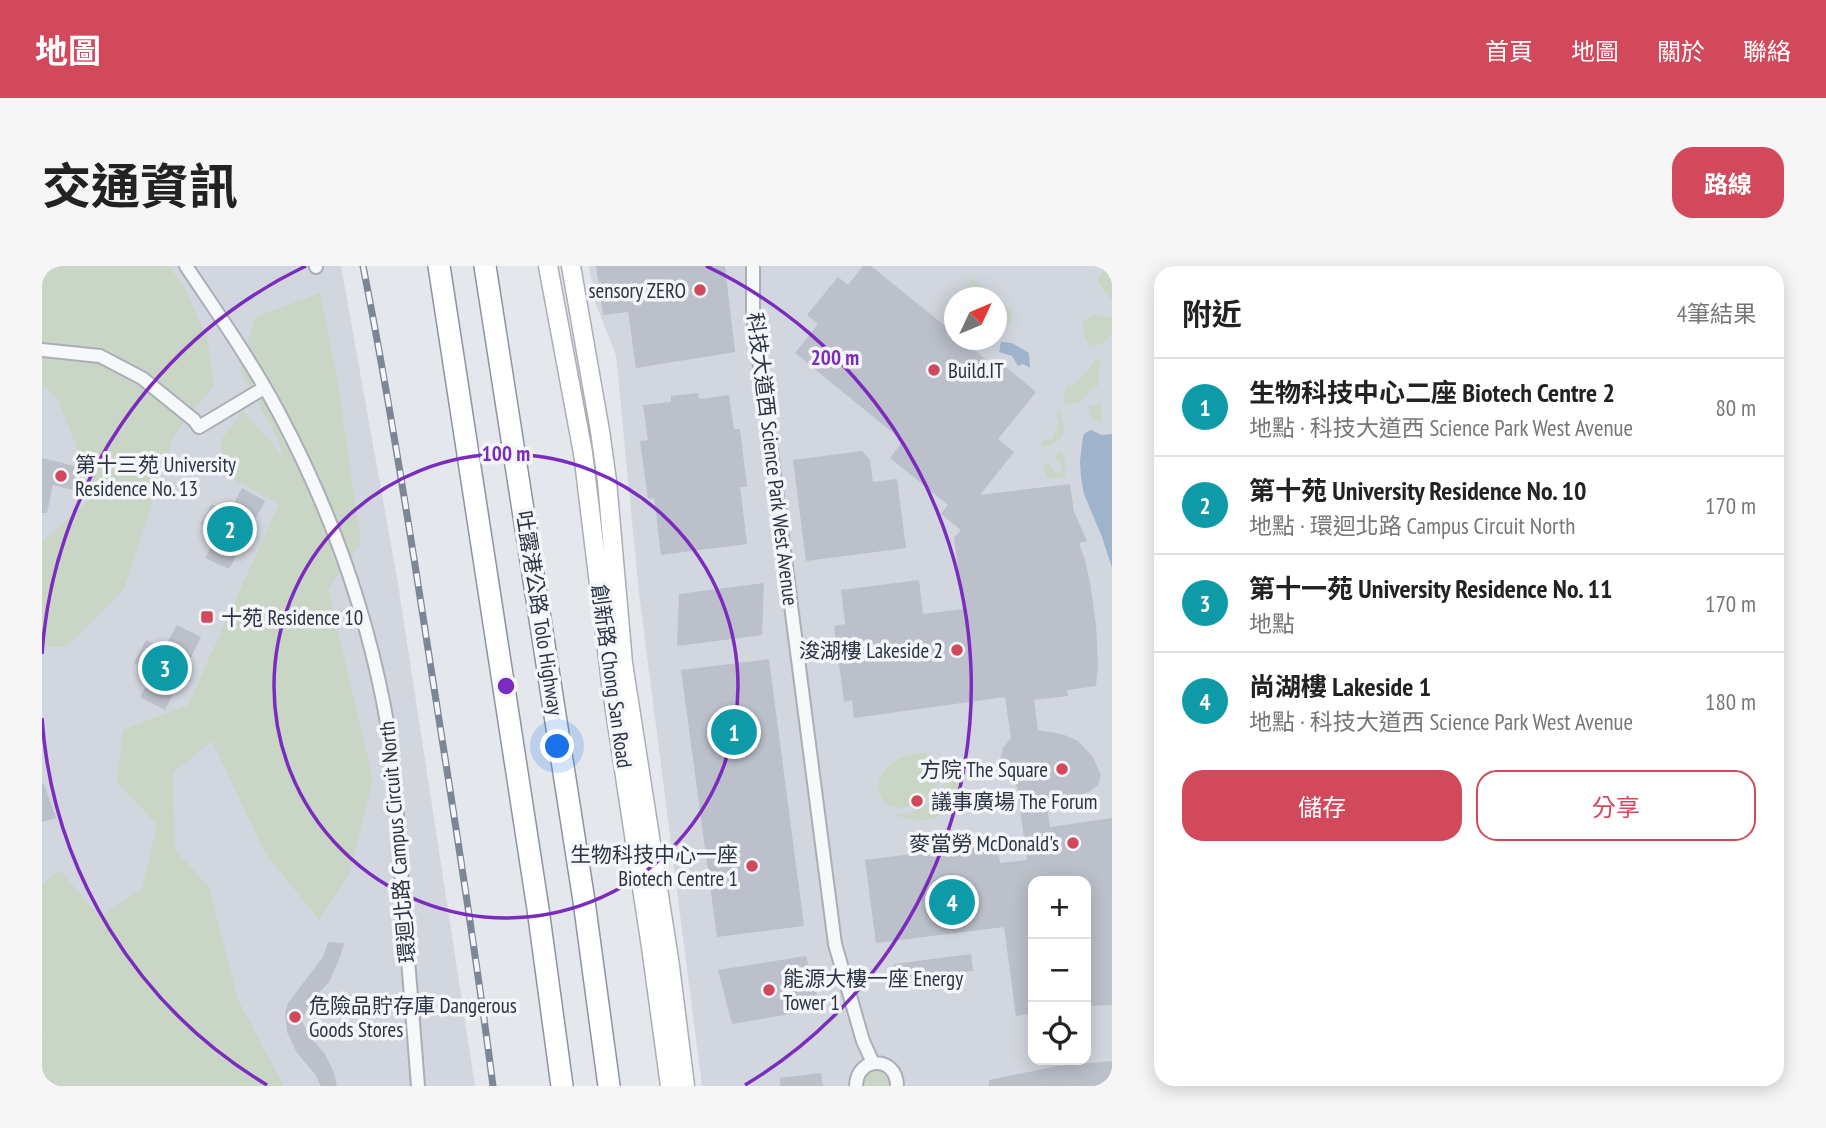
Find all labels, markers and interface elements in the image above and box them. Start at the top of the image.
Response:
text: 地圖 [35,29,101,72]
text: 首頁 [1485,36,1533,67]
text: 地圖 [1571,36,1619,67]
text: 關於 [1657,36,1705,67]
text: 聯絡 [1743,36,1791,67]
button: 路線 [1672,147,1784,218]
text: 交通資訊 [42,154,238,218]
place label: sensory ZERO [588,277,686,304]
marker: sensory ZERO [692,282,708,298]
north arrow [944,287,1007,350]
text: 附近 [1182,294,1242,333]
text: 4筆結果 [1677,299,1756,328]
street label: 科技大道西 Science Park West Avenue [742,311,804,607]
text: 200 m [811,344,859,371]
place label: Build.IT [948,357,1004,384]
marker: Build.IT [926,362,942,378]
text: 生物科技中心二座 Biotech Centre 2 [1249,376,1615,409]
text: 1 [1200,393,1211,422]
text: 80 m [1715,393,1756,422]
text: 地點 · 科技大道西 Science Park West Avenue [1249,413,1633,442]
text: 100 m [482,440,530,467]
place label: 第十三苑 University Residence No. 13 [75,451,236,502]
marker: 第十三苑 University Residence No. 13 [53,468,69,484]
text: 第十苑 University Residence No. 10 [1249,474,1586,507]
text: 2 [1200,491,1211,520]
text: 170 m [1705,491,1756,520]
pin: 2 [207,503,253,555]
street label: 吐露港公路 Tolo Highway [510,509,570,717]
text: 地點 · 環迴北路 Campus Circuit North [1249,511,1575,540]
text: 第十一苑 University Residence No. 11 [1249,572,1612,605]
street label: 創新路 Chong San Road [586,583,638,769]
text: 3 [1200,589,1211,618]
text: 170 m [1705,589,1756,618]
place label: 十苑 Residence 10 [221,604,363,631]
marker: 十苑 Residence 10 [199,609,215,625]
text: 地點 [1249,609,1295,638]
place label: 浚湖樓 Lakeside 2 [799,637,943,664]
pin: 3 [142,642,188,694]
marker: 浚湖樓 Lakeside 2 [949,642,965,658]
text: 尚湖樓 Lakeside 1 [1249,670,1431,703]
centre of rings [494,674,518,698]
text: 4 [1200,687,1211,716]
text: 180 m [1705,687,1756,716]
pin: 1 [711,706,757,758]
text: 地點 · 科技大道西 Science Park West Avenue [1249,707,1633,736]
street label: 環迴北路 Campus Circuit North [373,720,421,964]
your location [540,729,574,763]
place label: 方院 The Square [920,756,1048,783]
marker: 方院 The Square [1054,761,1070,777]
button: 儲存 [1182,770,1462,841]
button: 分享 [1476,770,1756,841]
place label: 議事廣場 The Forum [931,788,1098,815]
marker: 議事廣場 The Forum [909,793,925,809]
place label: 麥當勞 McDonald's [909,830,1059,857]
marker: 麥當勞 McDonald's [1065,835,1081,851]
place label: 生物科技中心一座 Biotech Centre 1 [570,841,738,892]
marker: 生物科技中心一座 Biotech Centre 1 [744,858,760,874]
pin: 4 [929,876,975,928]
map controls [1028,876,1091,1065]
button: + [1028,876,1091,939]
button: − [1028,939,1091,1002]
place label: 能源大樓一座 Energy Tower 1 [783,965,963,1016]
marker: 能源大樓一座 Energy Tower 1 [761,982,777,998]
place label: 危險品貯存庫 Dangerous Goods Stores [309,992,517,1043]
button: locate [1028,1002,1091,1065]
marker: 危險品貯存庫 Dangerous Goods Stores [287,1009,303,1025]

